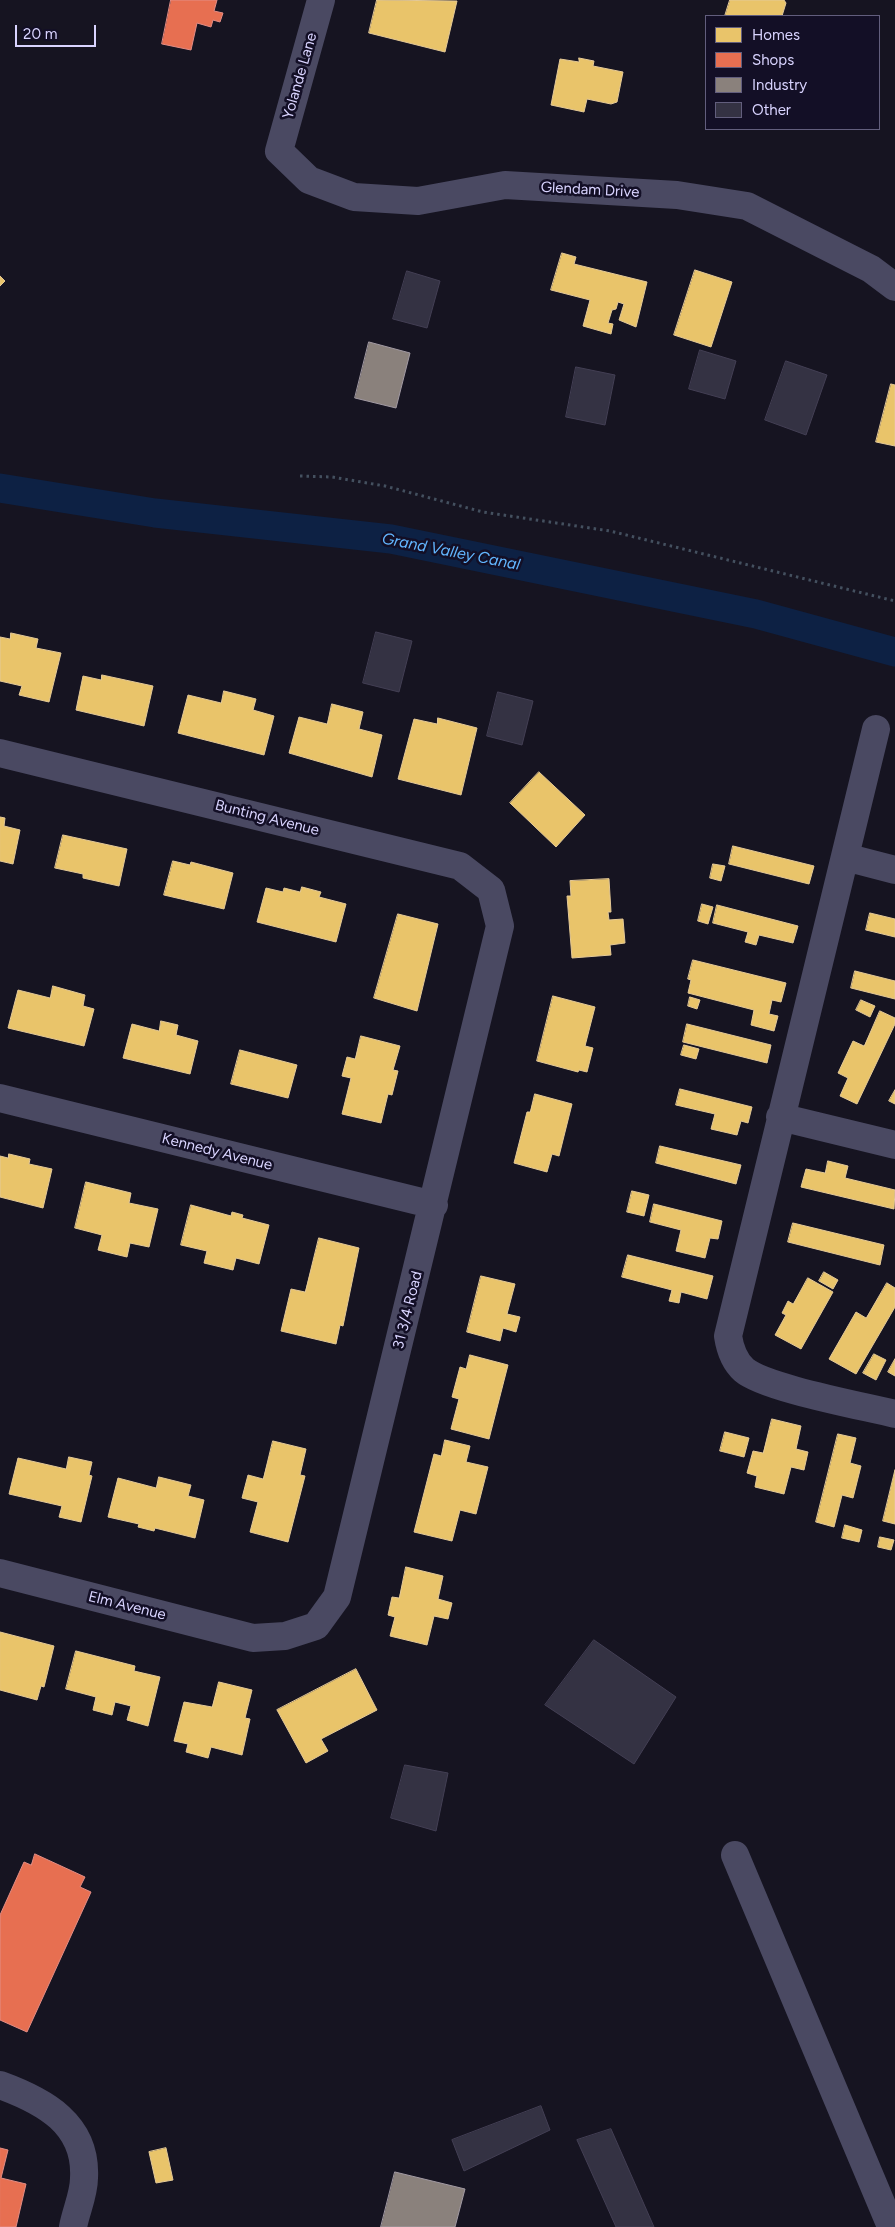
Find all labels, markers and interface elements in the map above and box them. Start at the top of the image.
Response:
scale bar [18,15,99,47]
legend [705,15,880,130]
text: 20 m [23,25,57,43]
text: Homes [752,26,800,44]
street label: Yolande Lane [279,31,321,121]
text: Shops [752,51,794,69]
text: Industry [752,76,807,94]
text: Other [752,101,791,119]
street label: Glendam Drive [540,178,640,202]
water label: Grand Valley Canal [380,529,522,575]
street label: Bunting Avenue [213,796,321,840]
street label: Kennedy Avenue [160,1130,274,1174]
street label: 31 3/4 Road [390,1269,426,1351]
street label: Elm Avenue [86,1588,168,1624]

